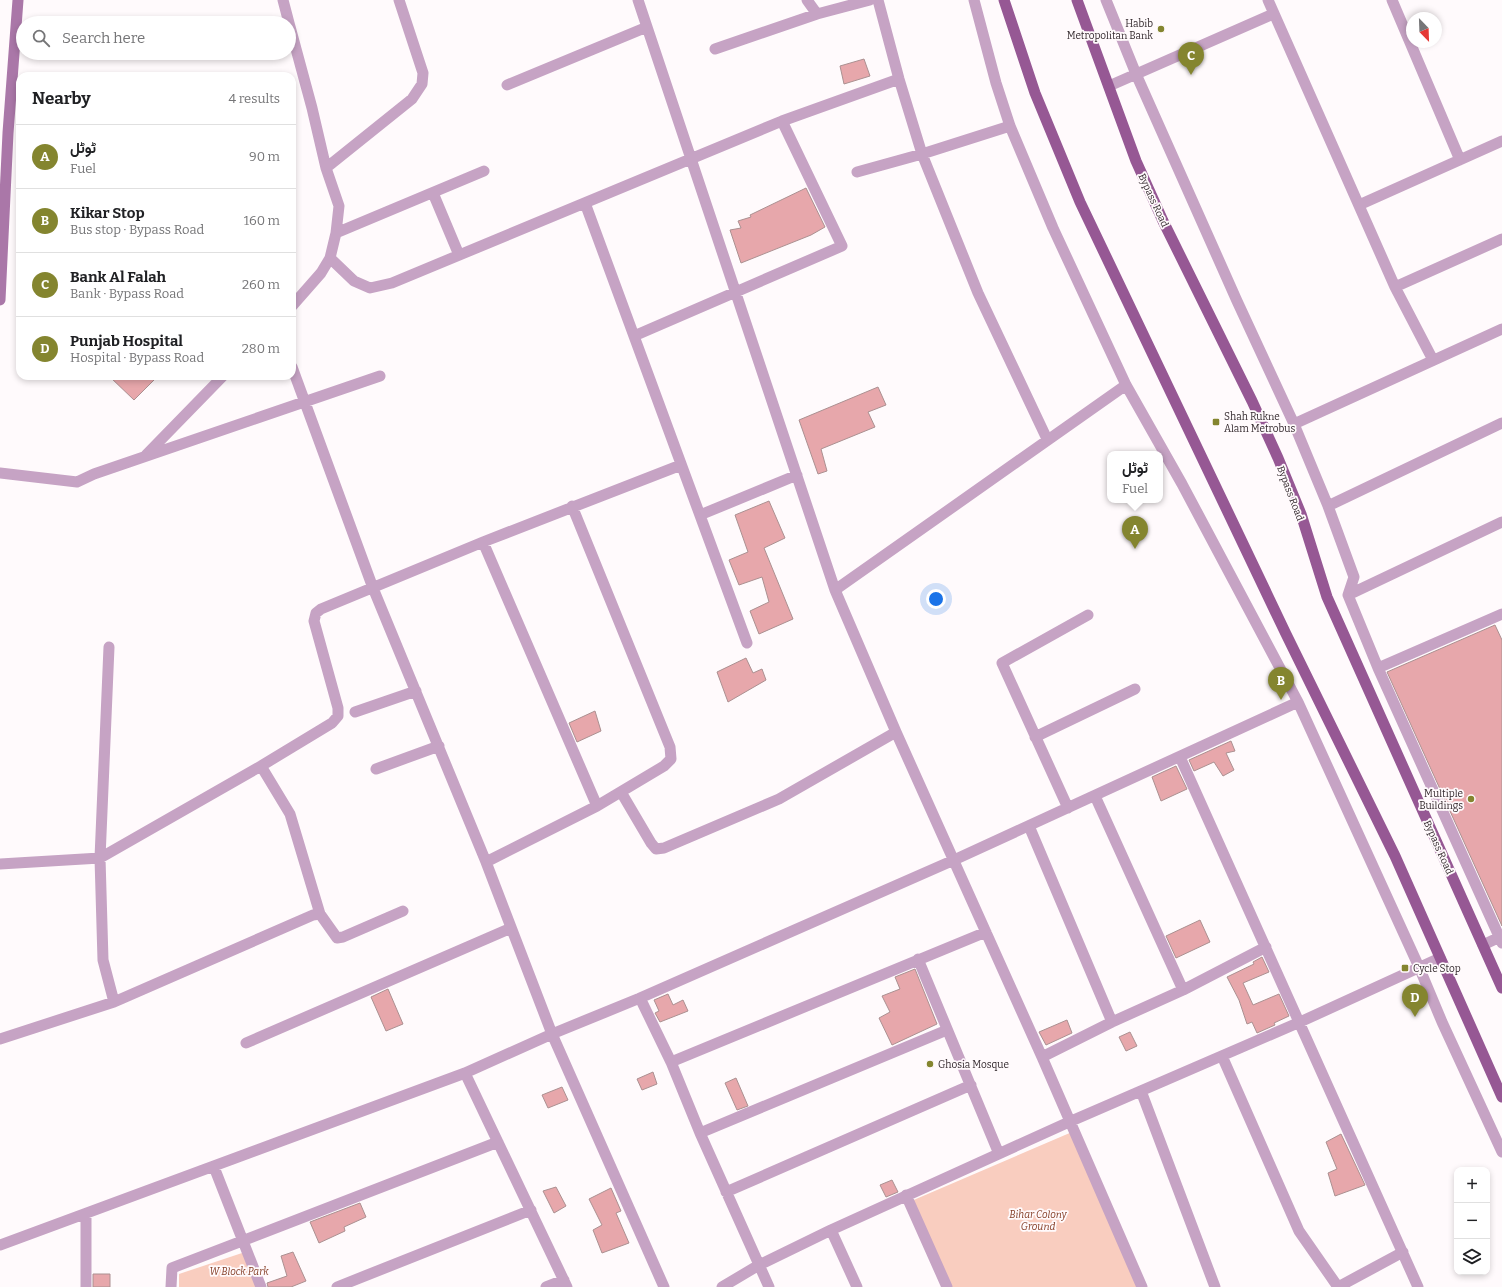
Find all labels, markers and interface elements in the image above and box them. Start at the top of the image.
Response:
north arrow [1406,12,1442,48]
search box [16,16,296,60]
place label: Habib Metropolitan Bank [1067,18,1153,42]
marker: Habib Metropolitan Bank [1156,24,1166,34]
icon: search [30,27,52,49]
text: Search here [62,29,145,47]
pin: C [1178,42,1204,75]
text: Nearby [32,88,91,109]
text: 4 results [228,91,280,106]
text: ٹوٹل [70,139,96,157]
text: A [40,149,50,164]
text: 90 m [249,149,280,164]
text: Fuel [70,161,96,176]
street label: Bypass Road [1135,172,1171,229]
text: Kikar Stop [70,204,145,222]
text: B [41,213,49,228]
text: 160 m [244,213,280,228]
text: Bus stop · Bypass Road [70,222,204,237]
text: Bank Al Falah [70,268,166,286]
text: C [41,277,49,292]
text: 260 m [242,277,280,292]
text: Bank · Bypass Road [70,286,184,301]
text: Punjab Hospital [70,332,183,350]
text: D [40,341,50,356]
text: 280 m [242,341,280,356]
text: Hospital · Bypass Road [70,350,204,365]
place label: Shah Rukne Alam Metrobus [1224,411,1295,435]
marker: Shah Rukne Alam Metrobus [1211,417,1221,427]
popup [1107,451,1163,503]
text: ٹوٹل [1122,459,1148,477]
street label: Bypass Road [1274,464,1306,523]
text: Fuel [1122,481,1148,496]
pin: A [1122,516,1148,549]
your location [926,589,946,609]
pin: B [1268,667,1294,700]
place label: Multiple Buildings [1419,788,1463,812]
marker: Multiple Buildings [1466,794,1476,804]
street label: Bypass Road [1421,819,1455,876]
marker: Cycle Stop [1400,963,1410,973]
place label: Cycle Stop [1413,963,1461,975]
pin: D [1402,984,1428,1017]
marker: Ghosia Mosque [925,1059,935,1069]
place label: Ghosia Mosque [938,1059,1009,1071]
map controls [1454,1167,1490,1275]
button: + [1454,1167,1490,1203]
button: − [1454,1203,1490,1239]
park label: Bihar Colony Ground [1009,1209,1068,1233]
button: layers [1454,1239,1490,1275]
park label: W Block Park [209,1266,269,1278]

